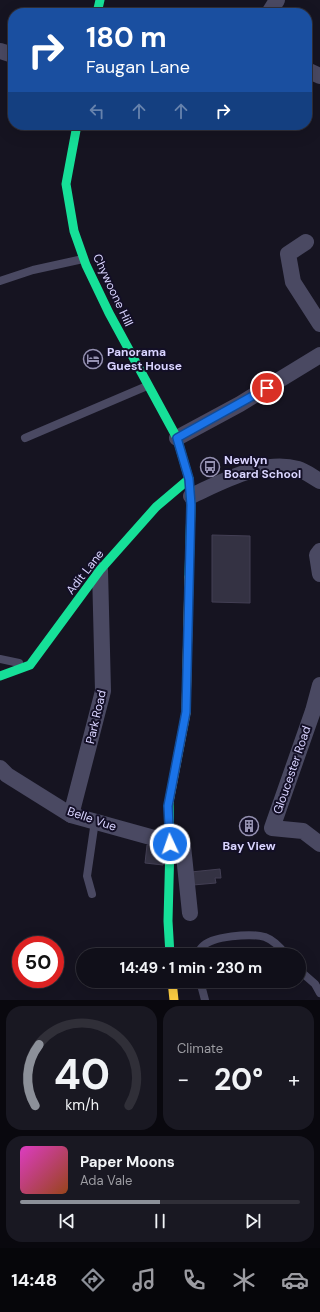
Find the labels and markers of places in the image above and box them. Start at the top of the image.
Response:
place label: Panorama Guest House [107,344,182,374]
hotel icon: Panorama Guest House [82,348,104,370]
pin [250,371,284,405]
place label: Newlyn Board School [224,452,301,482]
bus stop icon: Newlyn Board School [199,456,221,478]
building icon: Bay View [238,815,260,837]
place label: Bay View [222,838,276,854]

